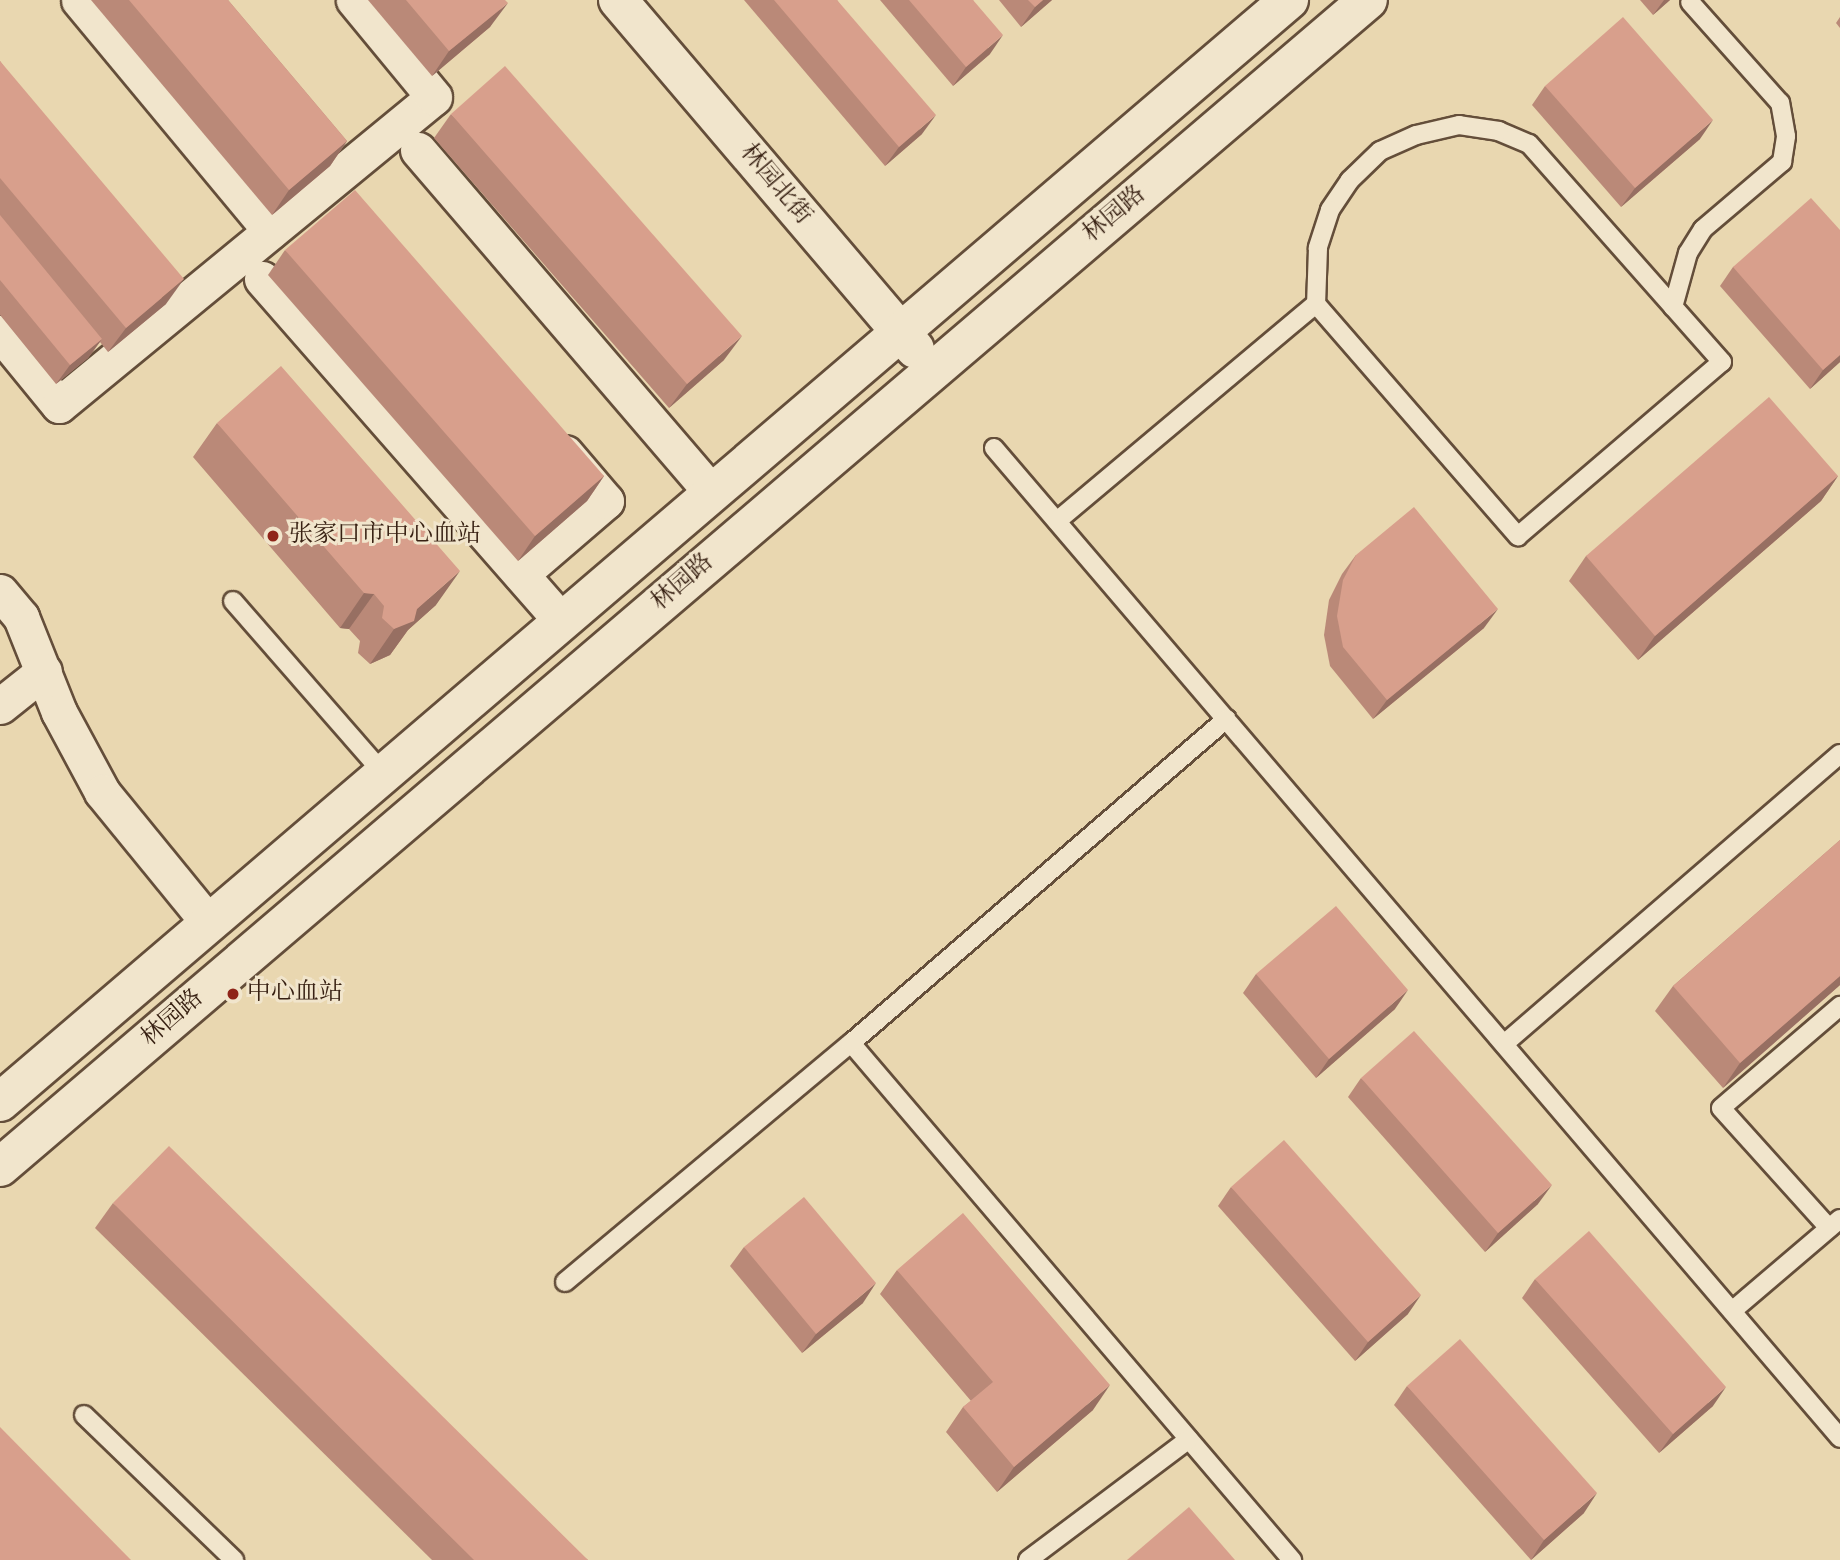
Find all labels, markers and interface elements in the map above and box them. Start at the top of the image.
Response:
street label: 林园北街 [733,139,817,231]
street label: 林园路 [1078,181,1152,249]
place label: 张家口市中心血站 [289,522,481,550]
marker: 张家口市中心血站 [263,526,283,546]
street label: 林园路 [646,549,720,617]
place label: 中心血站 [247,980,343,1008]
street label: 林园路 [136,985,210,1053]
marker: 中心血站 [225,986,241,1002]

